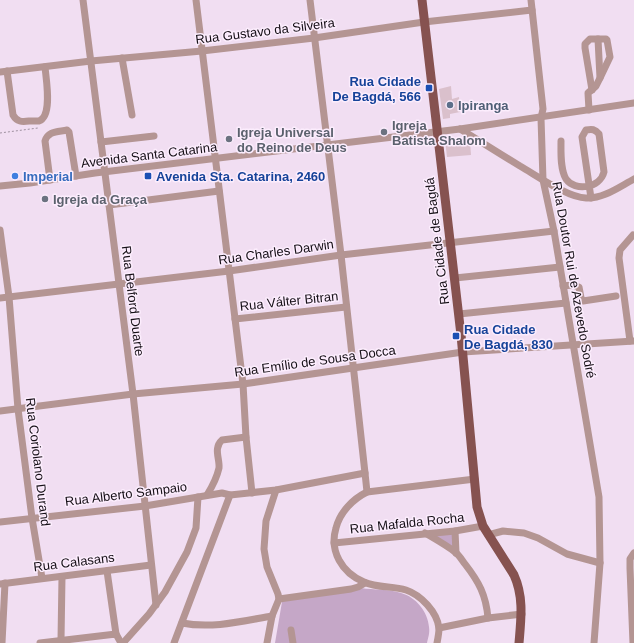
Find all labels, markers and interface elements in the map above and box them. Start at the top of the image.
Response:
street label: Rua Gustavo da Silveira [195,15,336,47]
place label: Rua Cidade De Bagdá, 566 [332,74,421,104]
marker: Rua Cidade De Bagdá, 566 [424,83,434,93]
place label: Ipiranga [458,98,509,113]
marker: Ipiranga [445,100,455,110]
place label: Igreja Batista Shalom [392,118,486,148]
place label: Igreja Universal do Reino de Deus [237,125,347,155]
marker: Igreja Batista Shalom [379,127,389,137]
marker: Igreja Universal do Reino de Deus [224,134,234,144]
street label: Avenida Santa Catarina [80,139,219,171]
place label: Imperial [23,169,73,184]
place label: Avenida Sta. Catarina, 2460 [156,169,325,184]
marker: Imperial [10,171,20,181]
marker: Avenida Sta. Catarina, 2460 [143,171,153,181]
street label: Rua Cidade de Bagdá [422,176,452,305]
street label: Rua Doutor Rui de Azevedo Sodré [549,180,599,380]
place label: Igreja da Graça [53,192,148,207]
marker: Igreja da Graça [40,194,50,204]
street label: Rua Charles Darwin [217,236,335,268]
street label: Rua Belford Duarte [119,245,147,357]
street label: Rua Válter Bitran [239,288,339,314]
place label: Rua Cidade De Bagdá, 830 [464,322,553,352]
marker: Rua Cidade De Bagdá, 830 [451,331,461,341]
street label: Rua Emílio de Sousa Docca [233,342,397,380]
street label: Rua Coriolano Durand [23,397,53,527]
street label: Rua Alberto Sampaio [64,479,188,509]
street label: Rua Mafalda Rocha [349,509,466,536]
street label: Rua Calasans [33,550,116,574]

